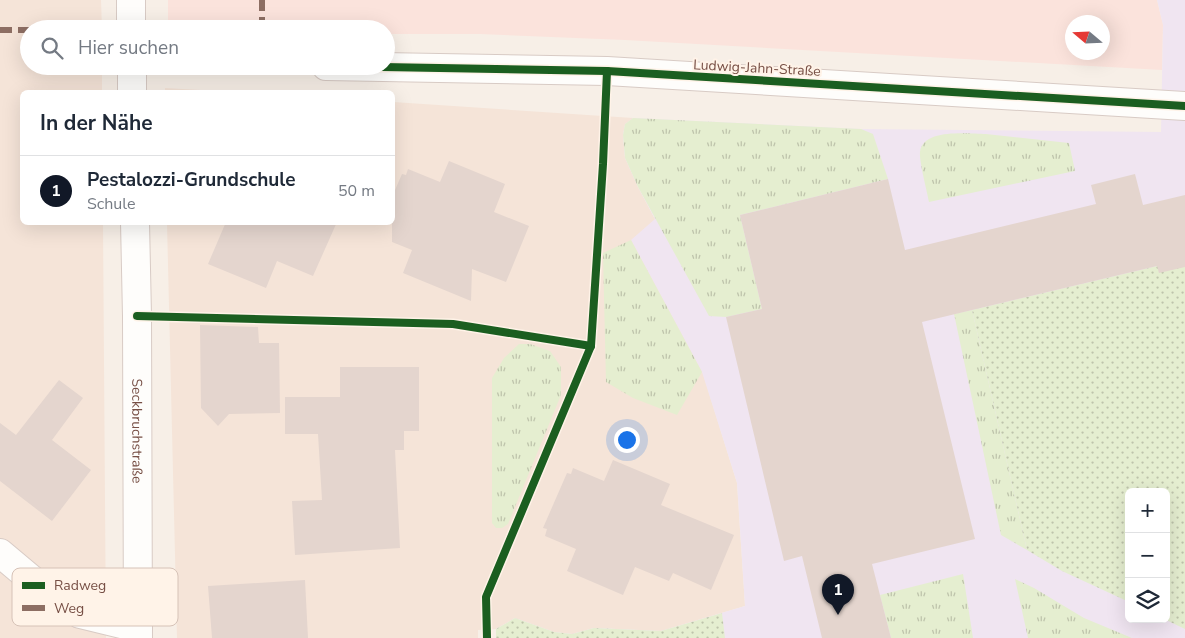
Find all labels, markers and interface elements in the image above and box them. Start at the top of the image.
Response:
north arrow [1065,15,1110,60]
search box [20,20,395,75]
icon: search [38,34,66,62]
text: Hier suchen [78,35,179,61]
street label: Ludwig-Jahn-Straße [693,55,821,81]
text: In der Nähe [40,109,153,137]
text: Pestalozzi-Grundschule [87,167,296,193]
text: 1 [51,180,61,202]
text: 50 m [338,180,375,202]
text: Schule [87,193,135,215]
street label: Seckbruchstraße [128,378,147,484]
your location [614,427,640,453]
map controls [1125,488,1170,623]
button: + [1125,488,1170,533]
button: − [1125,533,1170,578]
legend [12,568,178,626]
pin: 1 [822,574,854,615]
text: Radweg [54,576,106,595]
button: layers [1125,578,1170,623]
text: Weg [54,599,84,618]

